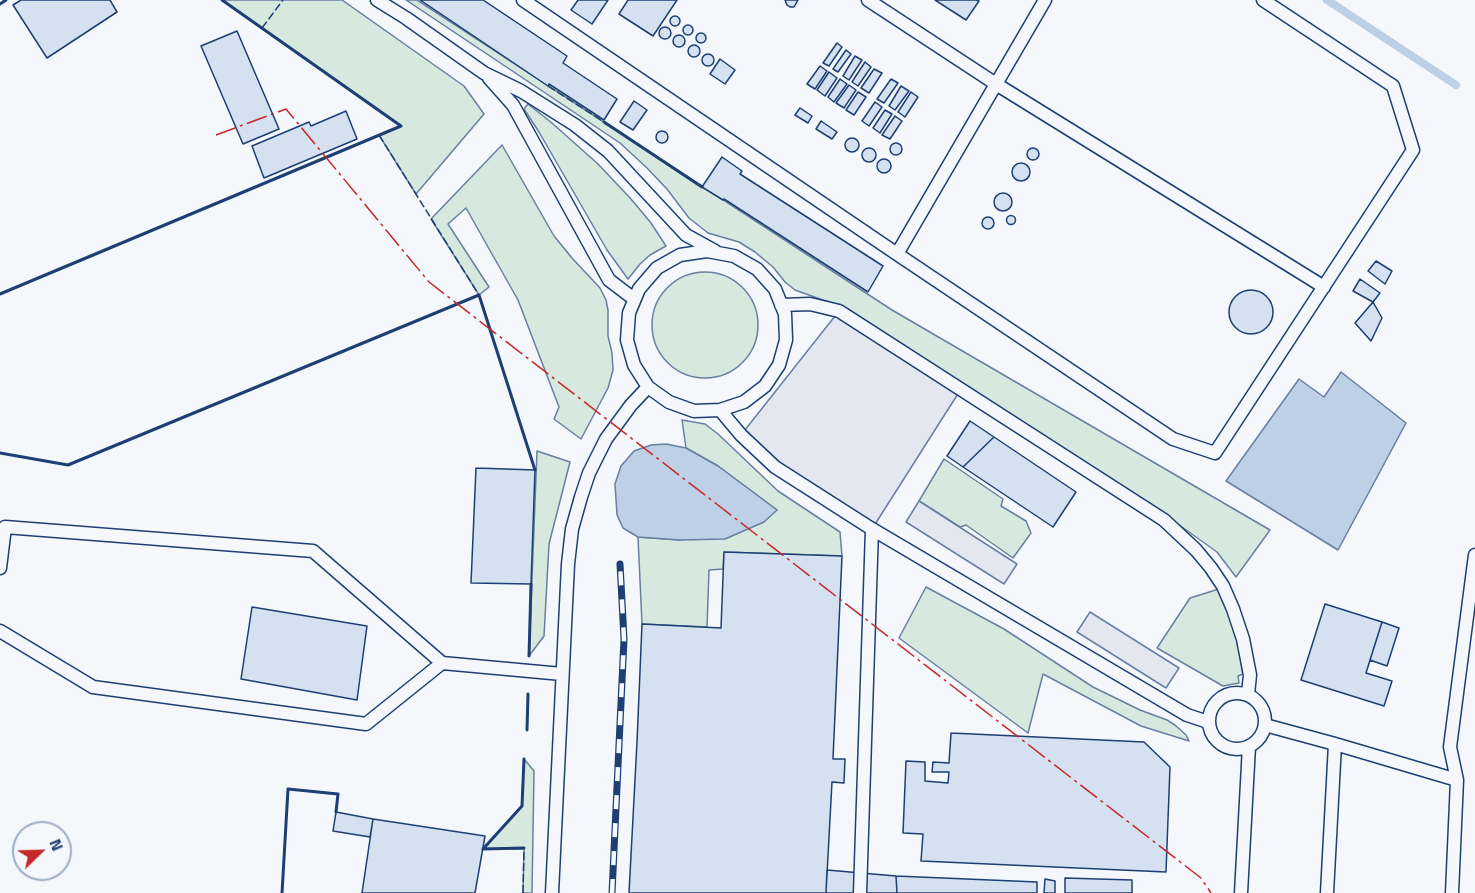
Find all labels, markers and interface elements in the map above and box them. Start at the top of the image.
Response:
north arrow [12,821,72,881]
text: N [44,835,70,855]

